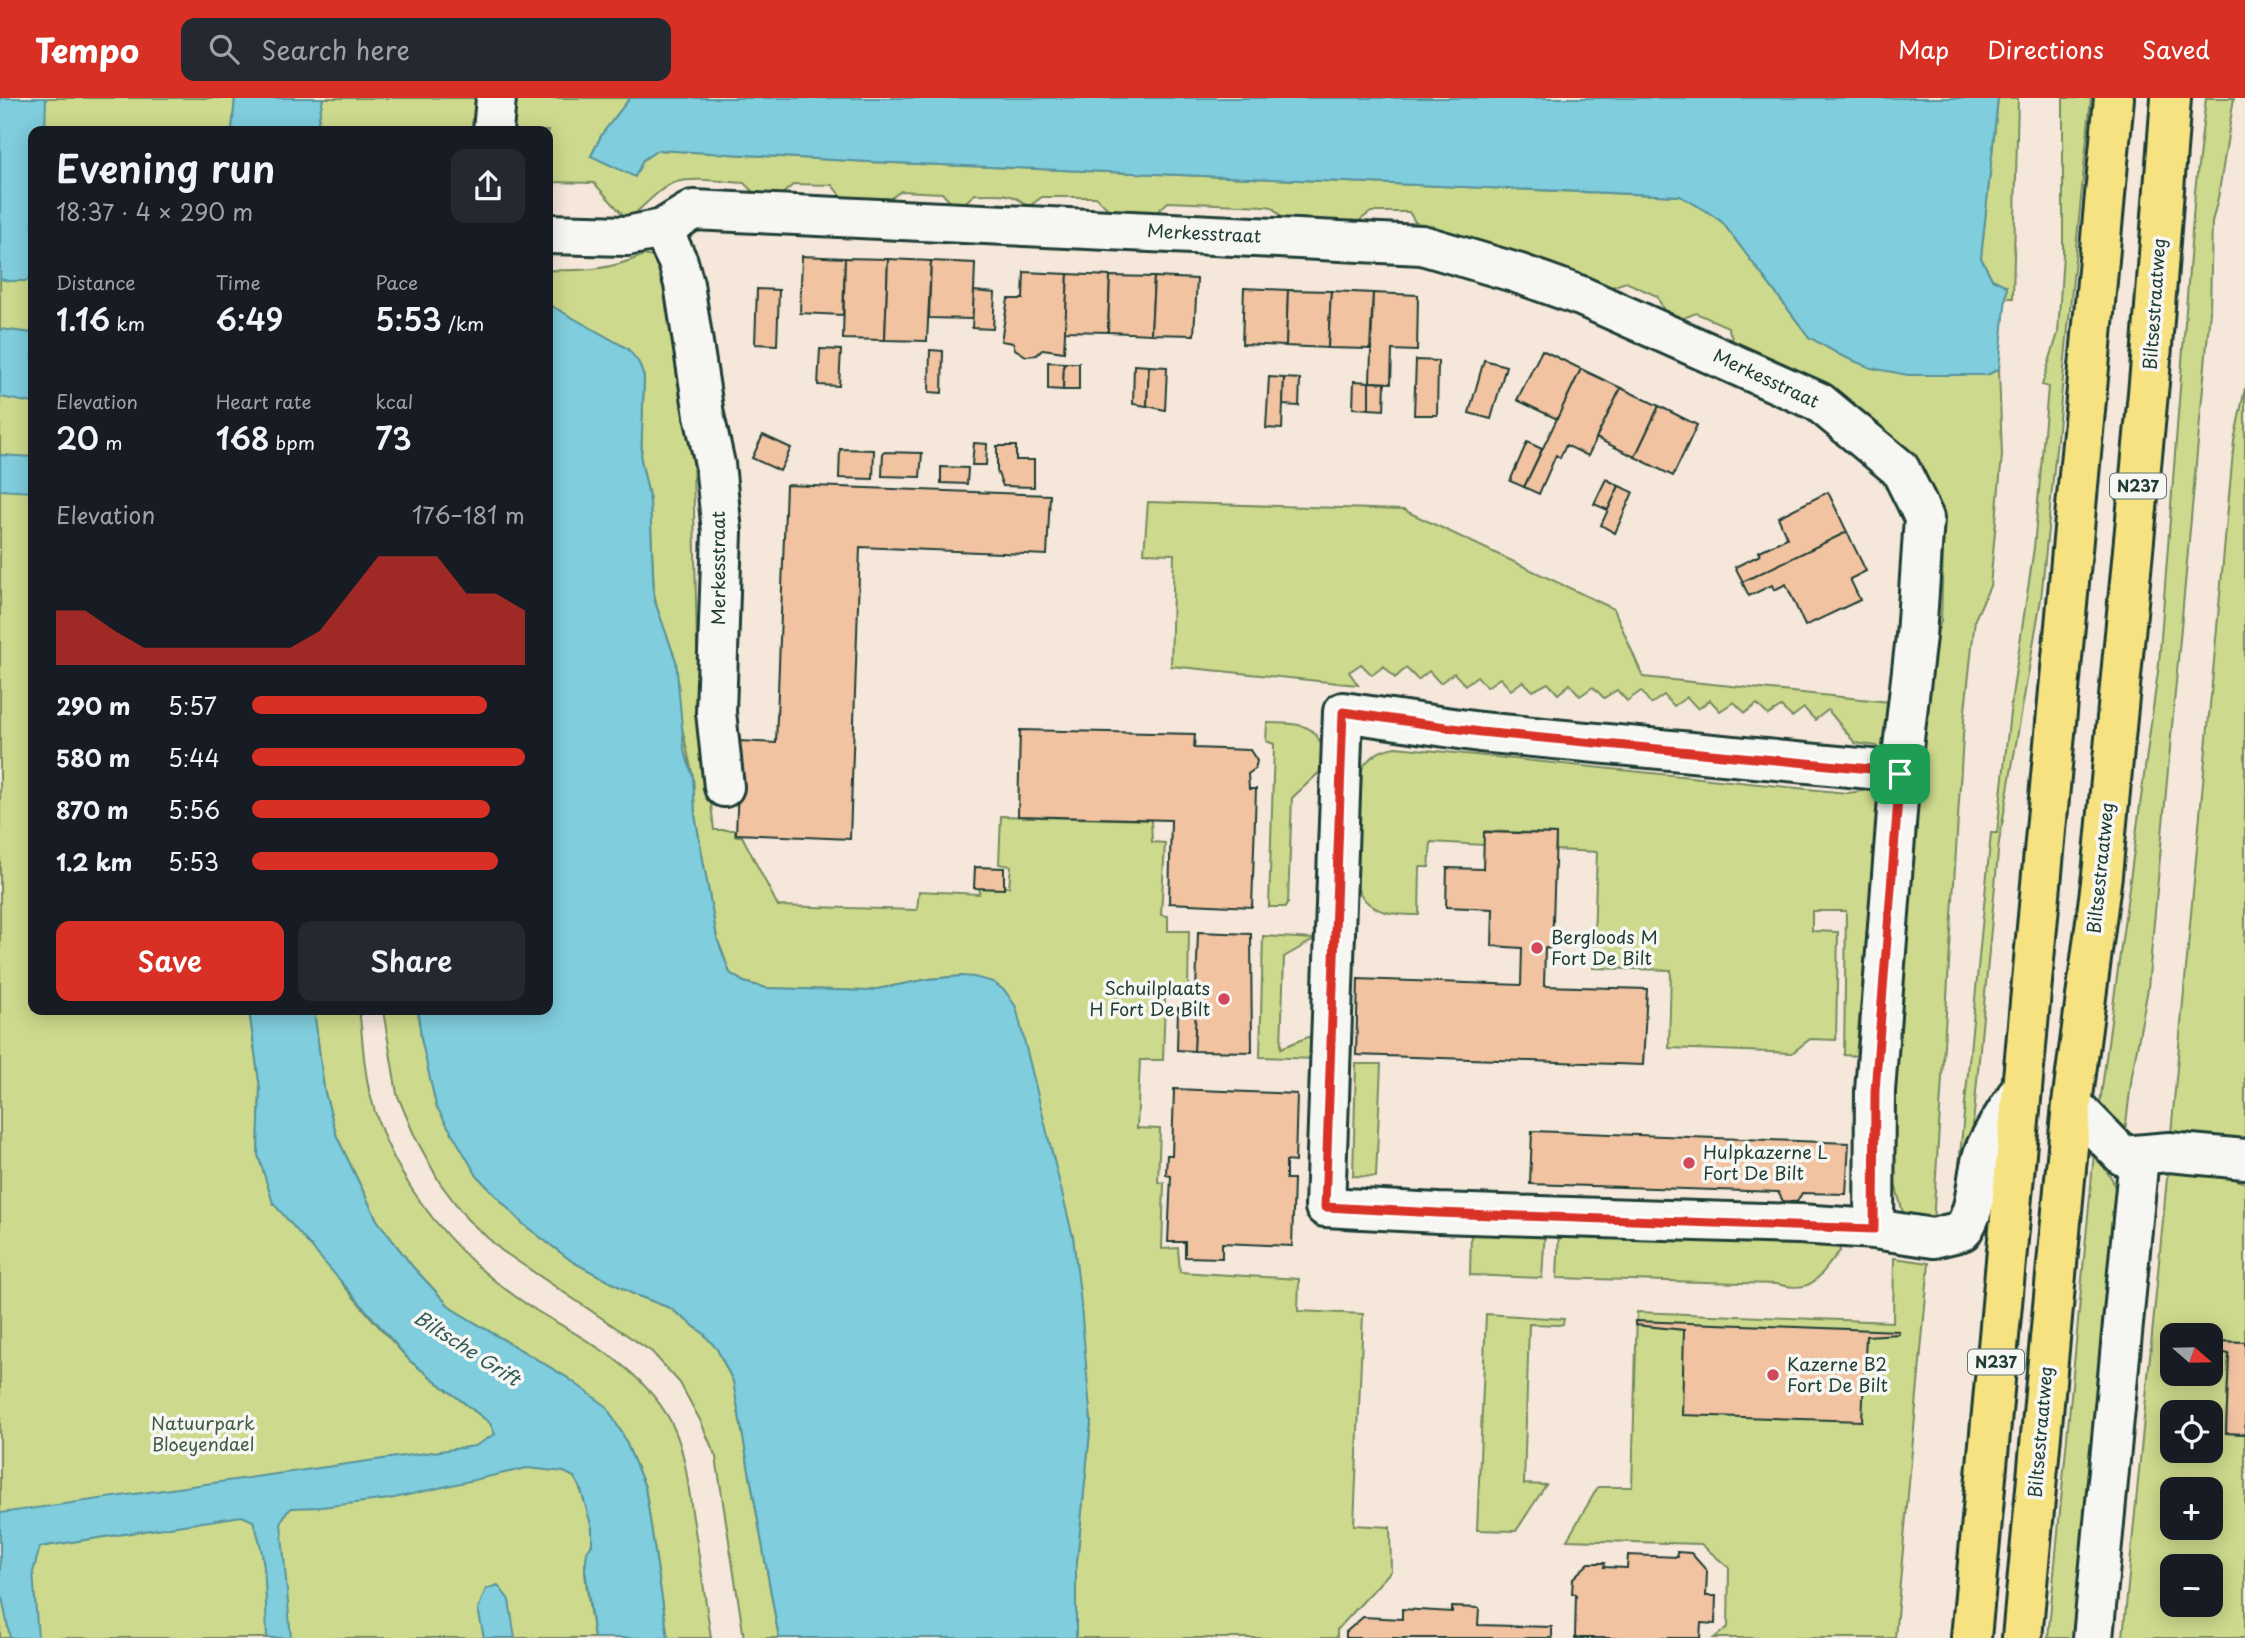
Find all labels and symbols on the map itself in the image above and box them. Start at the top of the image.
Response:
street label: Merkesstraat [1146,216,1262,249]
street label: Biltsestraatweg [2135,237,2172,371]
street label: Merkesstraat [1709,341,1824,414]
road number: N237 [2110,474,2166,498]
street label: Merkesstraat [704,511,731,625]
pin [1870,744,1930,804]
street label: Biltsestraatweg [2079,801,2120,935]
place label: Bergloods M Fort De Bilt [1551,923,1658,971]
marker: Bergloods M Fort De Bilt [1529,940,1545,956]
place label: Schuilplaats H Fort De Bilt [1090,974,1210,1022]
marker: Schuilplaats H Fort De Bilt [1216,991,1232,1007]
place label: Hulpkazerne L Fort De Bilt [1703,1138,1828,1186]
marker: Hulpkazerne L Fort De Bilt [1681,1155,1697,1171]
water label: Biltsche Grift [409,1302,528,1393]
north arrow [2160,1323,2222,1386]
place label: Kazerne B2 Fort De Bilt [1787,1350,1888,1398]
road number: N237 [1968,1350,2024,1374]
street label: Biltsestraatweg [2020,1365,2059,1499]
marker: Kazerne B2 Fort De Bilt [1765,1367,1781,1383]
park label: Natuurpark Bloeyendael [151,1409,255,1457]

